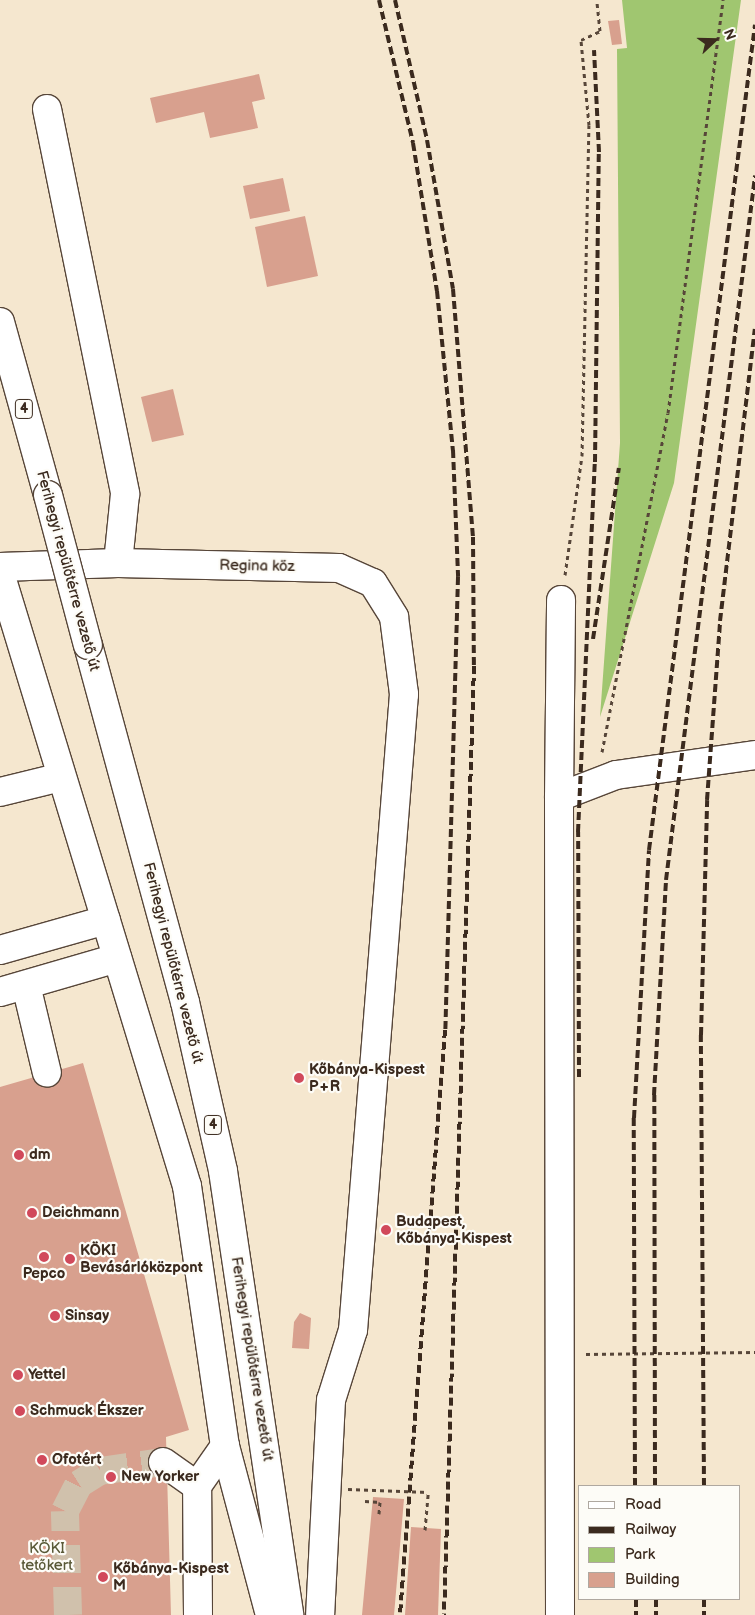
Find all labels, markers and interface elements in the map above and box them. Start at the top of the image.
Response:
north arrow [690,15,740,65]
text: N [720,26,739,42]
road number: 4 [14,398,34,420]
street label: Ferihegyi repülőtérre vezető út [33,469,103,673]
street label: Regina köz [219,556,295,576]
street label: Ferihegyi repülőtérre vezető út [139,861,207,1065]
place label: Kőbánya-Kispest P+R [309,1060,425,1095]
marker: Kőbánya-Kispest P+R [293,1072,305,1084]
road number: 4 [203,1114,223,1136]
place label: dm [29,1146,51,1164]
marker: dm [13,1149,25,1161]
place label: Deichmann [42,1204,119,1222]
marker: Deichmann [26,1207,38,1219]
place label: Budapest, Kőbánya-Kispest [396,1212,512,1247]
marker: Budapest, Kőbánya-Kispest [380,1224,392,1236]
place label: KÖKI Bevásárlóközpont [80,1241,203,1276]
marker: Pepco [38,1251,50,1263]
marker: KÖKI Bevásárlóközpont [64,1253,76,1265]
street label: Ferihegyi repülőtérre vezető út [227,1256,277,1462]
place label: Pepco [23,1265,65,1283]
place label: Sinsay [65,1307,109,1325]
marker: Sinsay [49,1310,61,1322]
place label: Yettel [28,1366,65,1384]
marker: Yettel [12,1369,24,1381]
place label: Schmuck Ékszer [30,1402,144,1420]
marker: Schmuck Ékszer [14,1405,26,1417]
place label: Ofotért [52,1451,102,1469]
marker: Ofotért [36,1454,48,1466]
place label: New Yorker [121,1468,199,1486]
marker: New Yorker [105,1471,117,1483]
legend [578,1485,740,1600]
text: Road [625,1495,661,1514]
text: Railway [625,1520,676,1539]
park label: KÖKI tetőkert [21,1539,73,1574]
text: Park [625,1545,655,1564]
place label: Kőbánya-Kispest M [113,1559,229,1594]
text: Building [625,1570,680,1589]
marker: Kőbánya-Kispest M [97,1571,109,1583]

